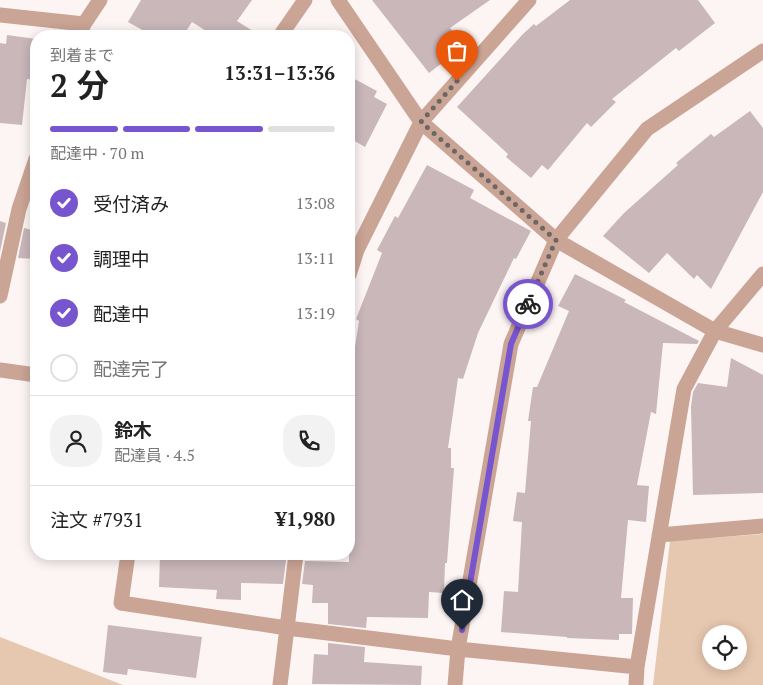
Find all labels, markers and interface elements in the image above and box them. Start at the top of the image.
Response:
pin [436,30,478,81]
icon: bag [443,37,471,65]
text: 到着まで [50,44,114,66]
text: 13:31–13:36 [224,60,335,85]
text: 2 分 [50,64,109,106]
text: 配達中 · 70 m [50,142,144,164]
icon: check [50,189,78,217]
text: 受付済み [93,191,169,216]
text: 13:08 [296,192,335,214]
icon: check [50,244,78,272]
text: 調理中 [93,246,150,271]
text: 13:11 [296,247,335,269]
courier [503,279,553,329]
icon: bike [514,290,542,318]
icon: check [50,299,78,327]
text: 配達中 [93,301,150,326]
text: 13:19 [296,302,335,324]
text: 配達完了 [93,356,169,381]
button: person [50,415,102,467]
button: phone [283,415,335,467]
text: 鈴木 [114,417,152,442]
text: 配達員 · 4.5 [114,444,195,466]
text: ¥1,980 [276,506,335,531]
text: 注文 #7931 [50,507,143,532]
pin [441,579,483,630]
icon: home [448,586,476,614]
map controls [702,625,747,670]
button: locate [702,625,747,670]

